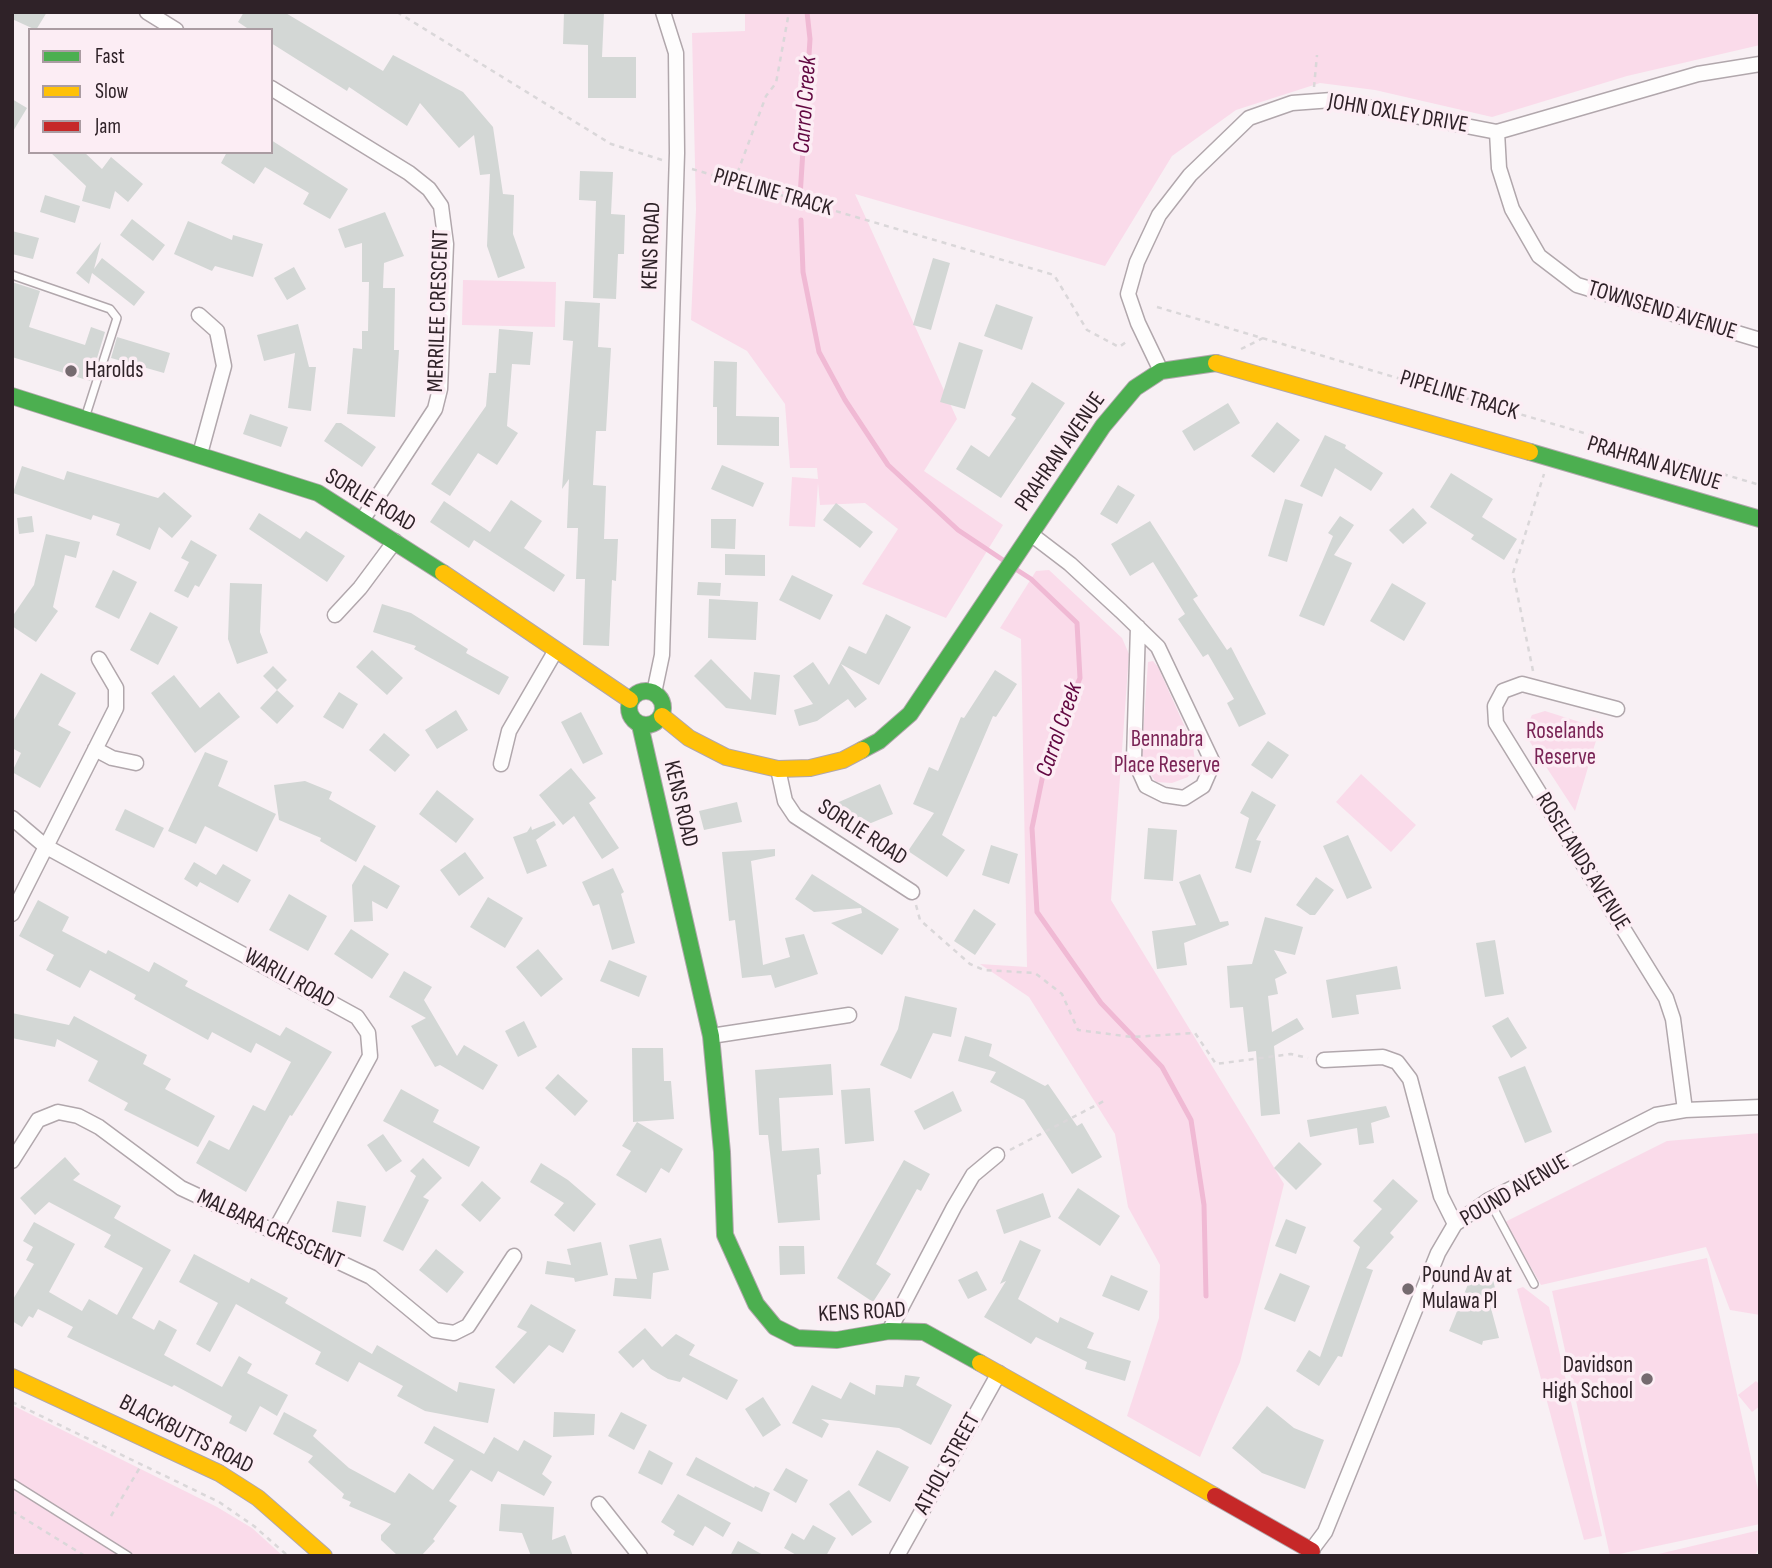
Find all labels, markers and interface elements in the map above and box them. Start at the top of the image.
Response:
legend [28,28,273,154]
text: Fast [95,44,125,69]
water label: Carrol Creek [788,55,824,155]
text: Slow [95,79,128,104]
street label: JOHN OXLEY DRIVE [1326,88,1470,140]
text: Jam [95,114,121,139]
street label: PIPELINE TRACK [710,163,836,223]
street label: KENS ROAD [637,202,667,290]
street label: MERRILEE CRESCENT [422,229,456,393]
street label: TOWNSEND AVENUE [1584,275,1740,347]
place label: Harolds [85,357,143,385]
marker: Harolds [63,363,79,379]
street label: PIPELINE TRACK [1396,365,1522,427]
street label: PRAHRAN AVENUE [1010,387,1112,517]
street label: PRAHRAN AVENUE [1584,430,1724,498]
street label: SORLIE ROAD [320,463,420,539]
water label: Carrol Creek [1031,679,1089,781]
park label: Roselands Reserve [1526,718,1604,772]
park label: Bennabra Place Reserve [1114,726,1220,780]
street label: KENS ROAD [657,758,703,850]
street label: ROSELANDS AVENUE [1529,788,1635,936]
street label: SORLIE ROAD [812,794,912,872]
street label: WARILI ROAD [239,943,339,1015]
street label: POUND AVENUE [1456,1149,1574,1233]
street label: MALBARA CRESCENT [192,1184,348,1276]
place label: Pound Av at Mulawa Pl [1422,1262,1512,1316]
marker: Pound Av at Mulawa Pl [1400,1281,1416,1297]
street label: KENS ROAD [817,1297,907,1329]
place label: Davidson High School [1542,1352,1633,1406]
marker: Davidson High School [1639,1371,1655,1387]
street label: BLACKBUTTS ROAD [114,1389,258,1481]
street label: ATHOL STREET [909,1409,987,1519]

